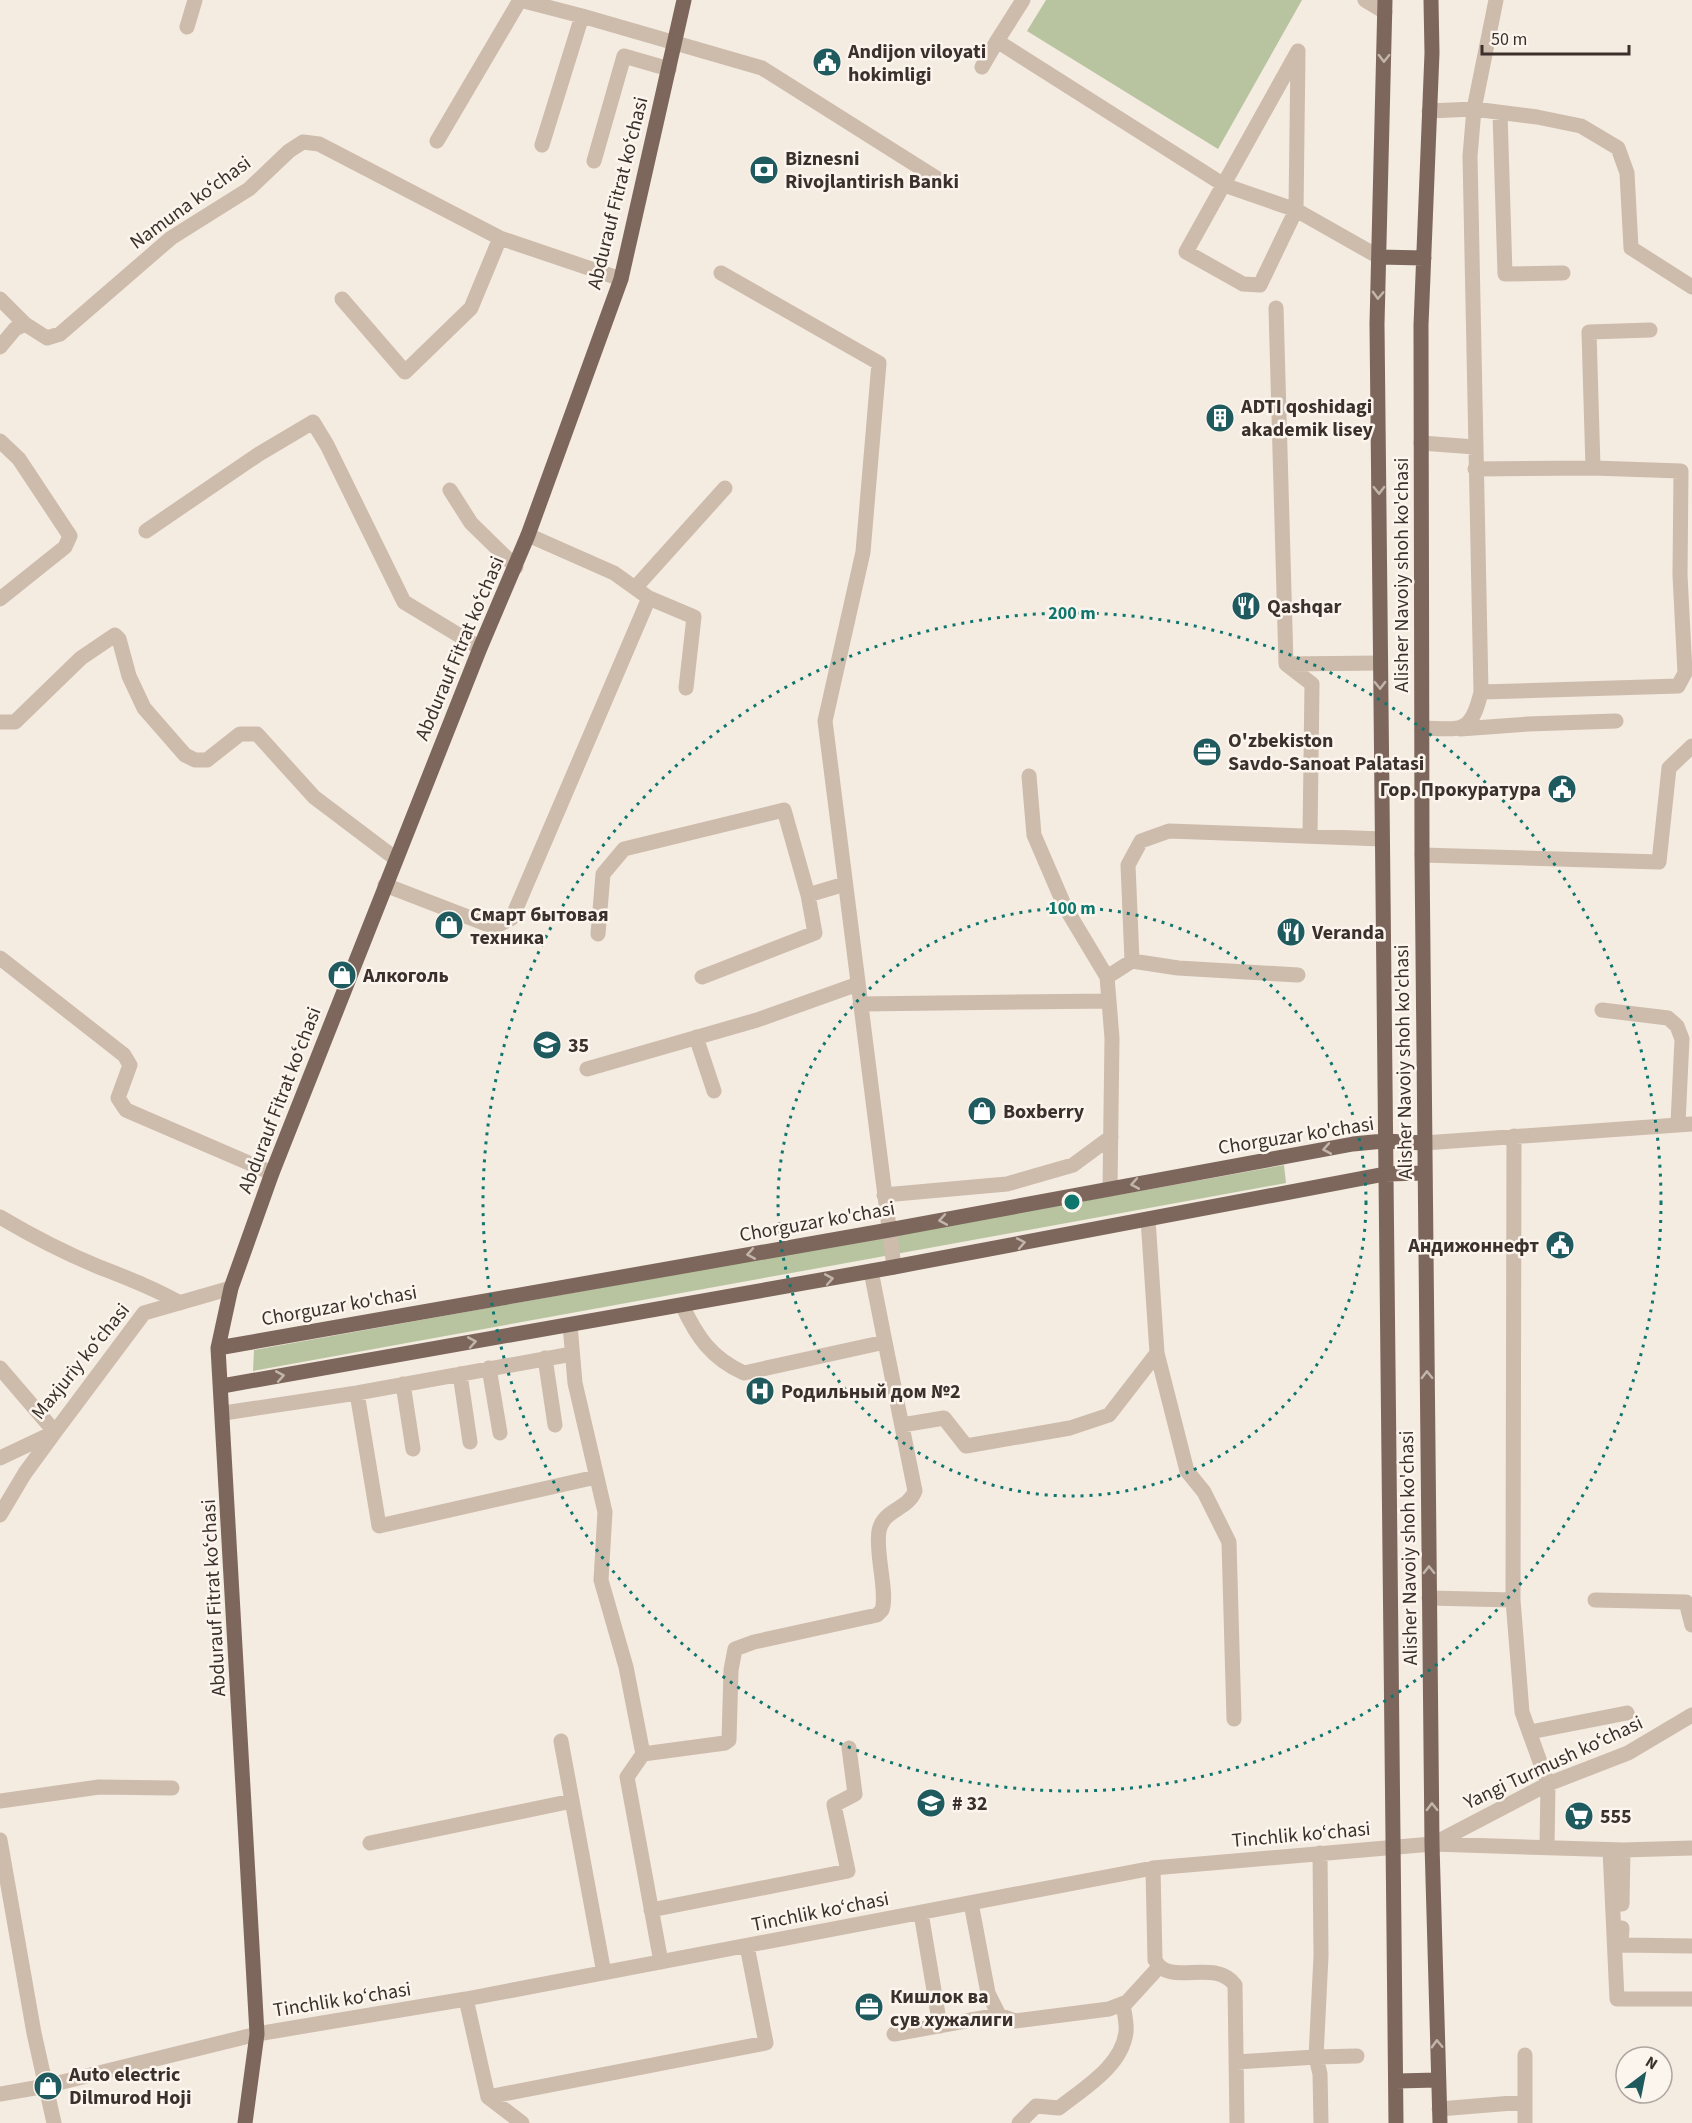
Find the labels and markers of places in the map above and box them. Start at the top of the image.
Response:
place label: Andijon vilоyati hоkimligi [847,38,986,89]
public building icon: Andijon vilоyati hоkimligi [811,46,843,78]
place label: Biznesni Rivojlantirish Banki [785,145,959,196]
bank icon: Biznesni Rivojlantirish Banki [748,154,780,186]
place label: ADTI qoshidagi akademik lisey [1240,393,1374,444]
building icon: ADTI qoshidagi akademik lisey [1204,402,1236,434]
restaurant icon: Qashqar [1230,590,1262,622]
place label: Qashqar [1267,593,1342,621]
place label: O'zbekiston Savdo-Sanoat Palatasi [1228,727,1424,778]
office icon: O'zbekiston Savdo-Sanoat Palatasi [1191,736,1223,768]
public building icon: Гор. Прокуратура [1546,773,1578,805]
place label: Гор. Прокуратура [1380,776,1541,804]
place label: Смарт бытовая техника [470,901,609,952]
shop icon: Смарт бытовая техника [433,909,465,941]
restaurant icon: Veranda [1275,916,1307,948]
place label: Veranda [1311,919,1384,947]
shop icon: Алкоголь [326,959,358,991]
place label: Алкоголь [362,962,449,990]
school or university icon: 35 [531,1029,563,1061]
place label: 35 [568,1032,589,1060]
shop icon: Boxberry [966,1095,998,1127]
place label: Boxberry [1003,1098,1085,1126]
centre of rings [1062,1192,1082,1212]
public building icon: Андижоннефт [1544,1229,1576,1261]
place label: Андижоннефт [1407,1232,1539,1260]
hospital icon: Родильный дом №2 [744,1375,776,1407]
place label: Родильный дом №2 [781,1378,961,1406]
school or university icon: # 32 [915,1787,947,1819]
place label: # 32 [952,1790,988,1818]
supermarket icon: 555 [1563,1800,1595,1832]
place label: 555 [1600,1803,1632,1831]
place label: Кишлок ва сув хужалиги [890,1983,1013,2034]
office icon: Кишлок ва сув хужалиги [853,1991,885,2023]
place label: Auto electric Dilmurod Hoji [68,2061,191,2112]
shop icon: Auto electric Dilmurod Hoji [32,2070,64,2102]

